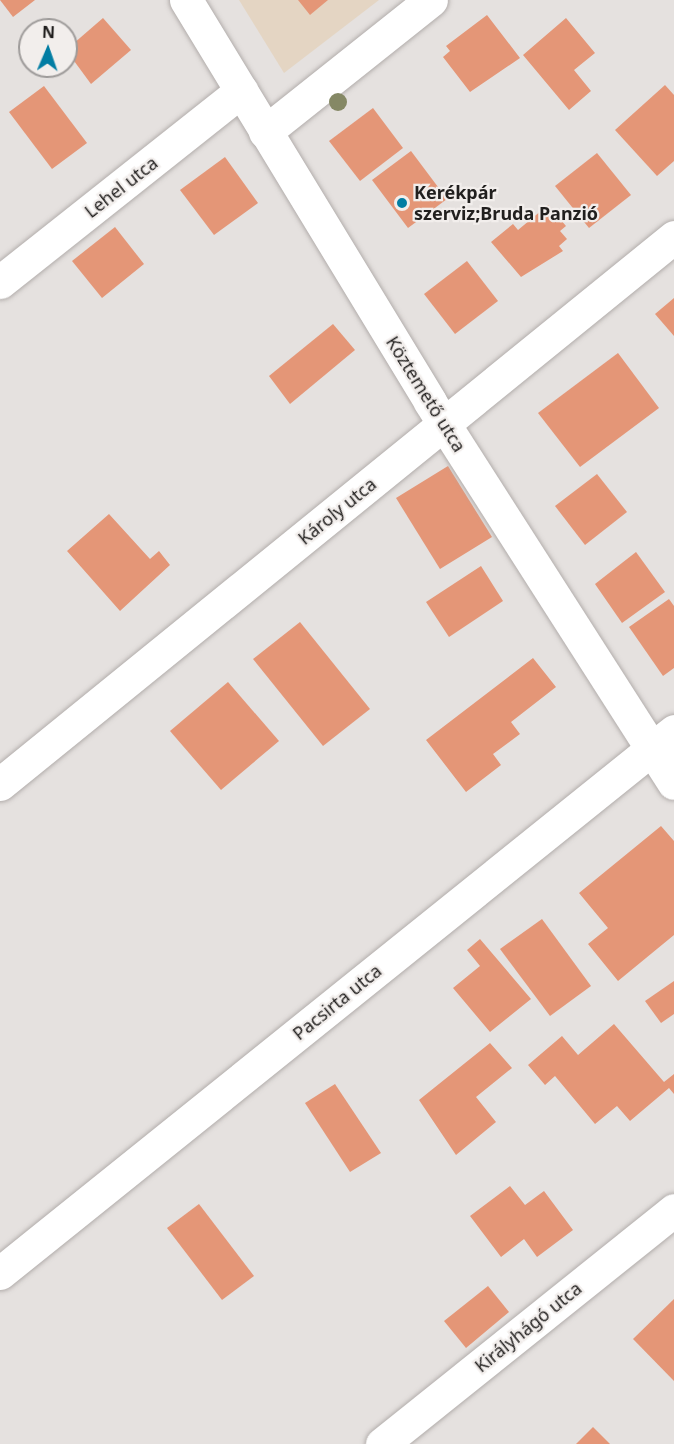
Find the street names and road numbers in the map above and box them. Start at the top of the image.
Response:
street label: Lehel utca [80,152,162,222]
street label: Köztemető utca [382,332,470,456]
street label: Károly utca [294,473,380,549]
street label: Pacsirta utca [288,960,386,1044]
street label: Királyhágó utca [470,1277,586,1377]

